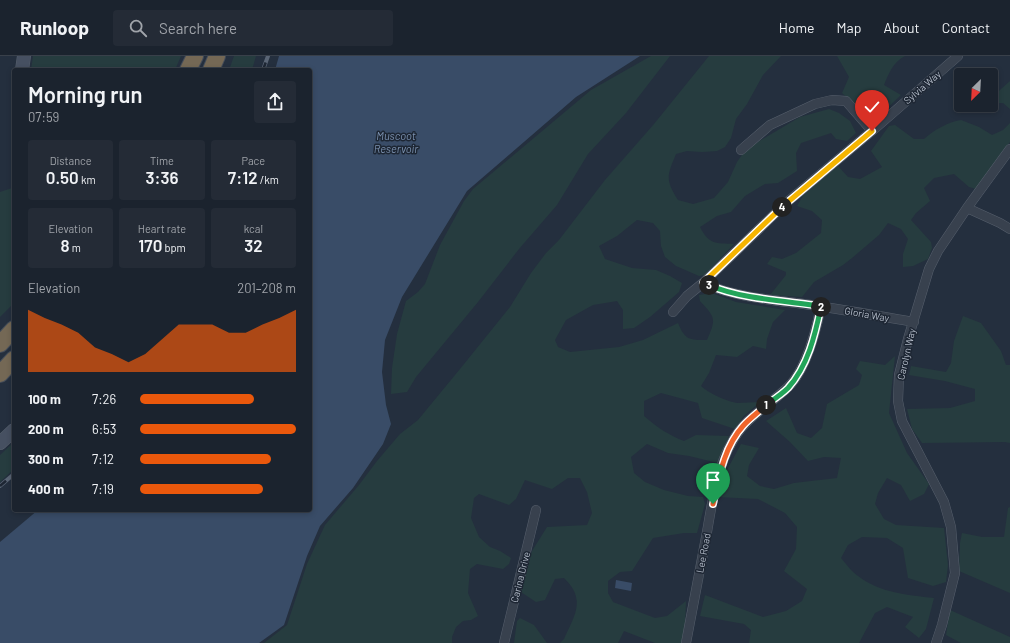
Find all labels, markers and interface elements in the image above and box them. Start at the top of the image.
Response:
search box [113,10,393,46]
text: Runloop [20,16,89,39]
icon: search [127,17,149,39]
text: Search here [159,19,237,37]
text: Home [779,19,815,36]
text: Map [837,19,861,36]
text: About [883,19,920,36]
text: Contact [942,19,990,36]
street label: Sylvia Way [901,67,943,106]
north arrow [954,68,998,112]
map controls [954,68,998,112]
text: Morning run [28,81,142,107]
button: share [254,81,296,123]
pin [855,90,889,131]
icon: check [861,96,883,118]
text: 07:59 [28,109,59,125]
water label: Muscoot Reservoir [374,129,419,155]
text: Distance [50,154,92,167]
text: Time [150,154,174,167]
text: Pace [242,154,265,167]
text: 0.50 [46,167,79,187]
text: 3:36 [145,167,179,187]
text: 7:12 [228,167,258,187]
text: km [79,173,96,186]
text: /km [258,173,279,186]
pin: 4 [772,197,792,217]
text: 4 [779,200,785,213]
text: Elevation [49,222,93,235]
text: Heart rate [138,222,186,235]
text: kcal [244,222,263,235]
text: 8 [60,235,70,255]
text: 170 [138,235,162,255]
text: 32 [244,235,263,255]
text: m [70,241,81,254]
text: bpm [162,241,186,254]
pin: 3 [699,275,719,295]
text: 3 [706,278,712,291]
text: Elevation [28,280,80,296]
text: 201–208 m [237,280,296,296]
pin: 2 [811,297,831,317]
text: 2 [818,300,824,313]
street label: Gloria Way [844,304,891,324]
street label: Carolyn Way [894,327,918,381]
text: 100 m [28,391,61,407]
text: 7:26 [92,391,116,407]
pin: 1 [756,395,776,415]
text: 1 [764,398,768,411]
text: 200 m [28,421,64,437]
text: 6:53 [92,421,116,437]
text: 300 m [28,451,63,467]
text: 7:12 [92,451,114,467]
pin [696,463,730,504]
icon: arrive [702,469,724,491]
text: 400 m [28,481,64,497]
text: 7:19 [92,481,114,497]
street label: Lee Road [693,532,713,574]
street label: Carina Drive [508,550,532,604]

